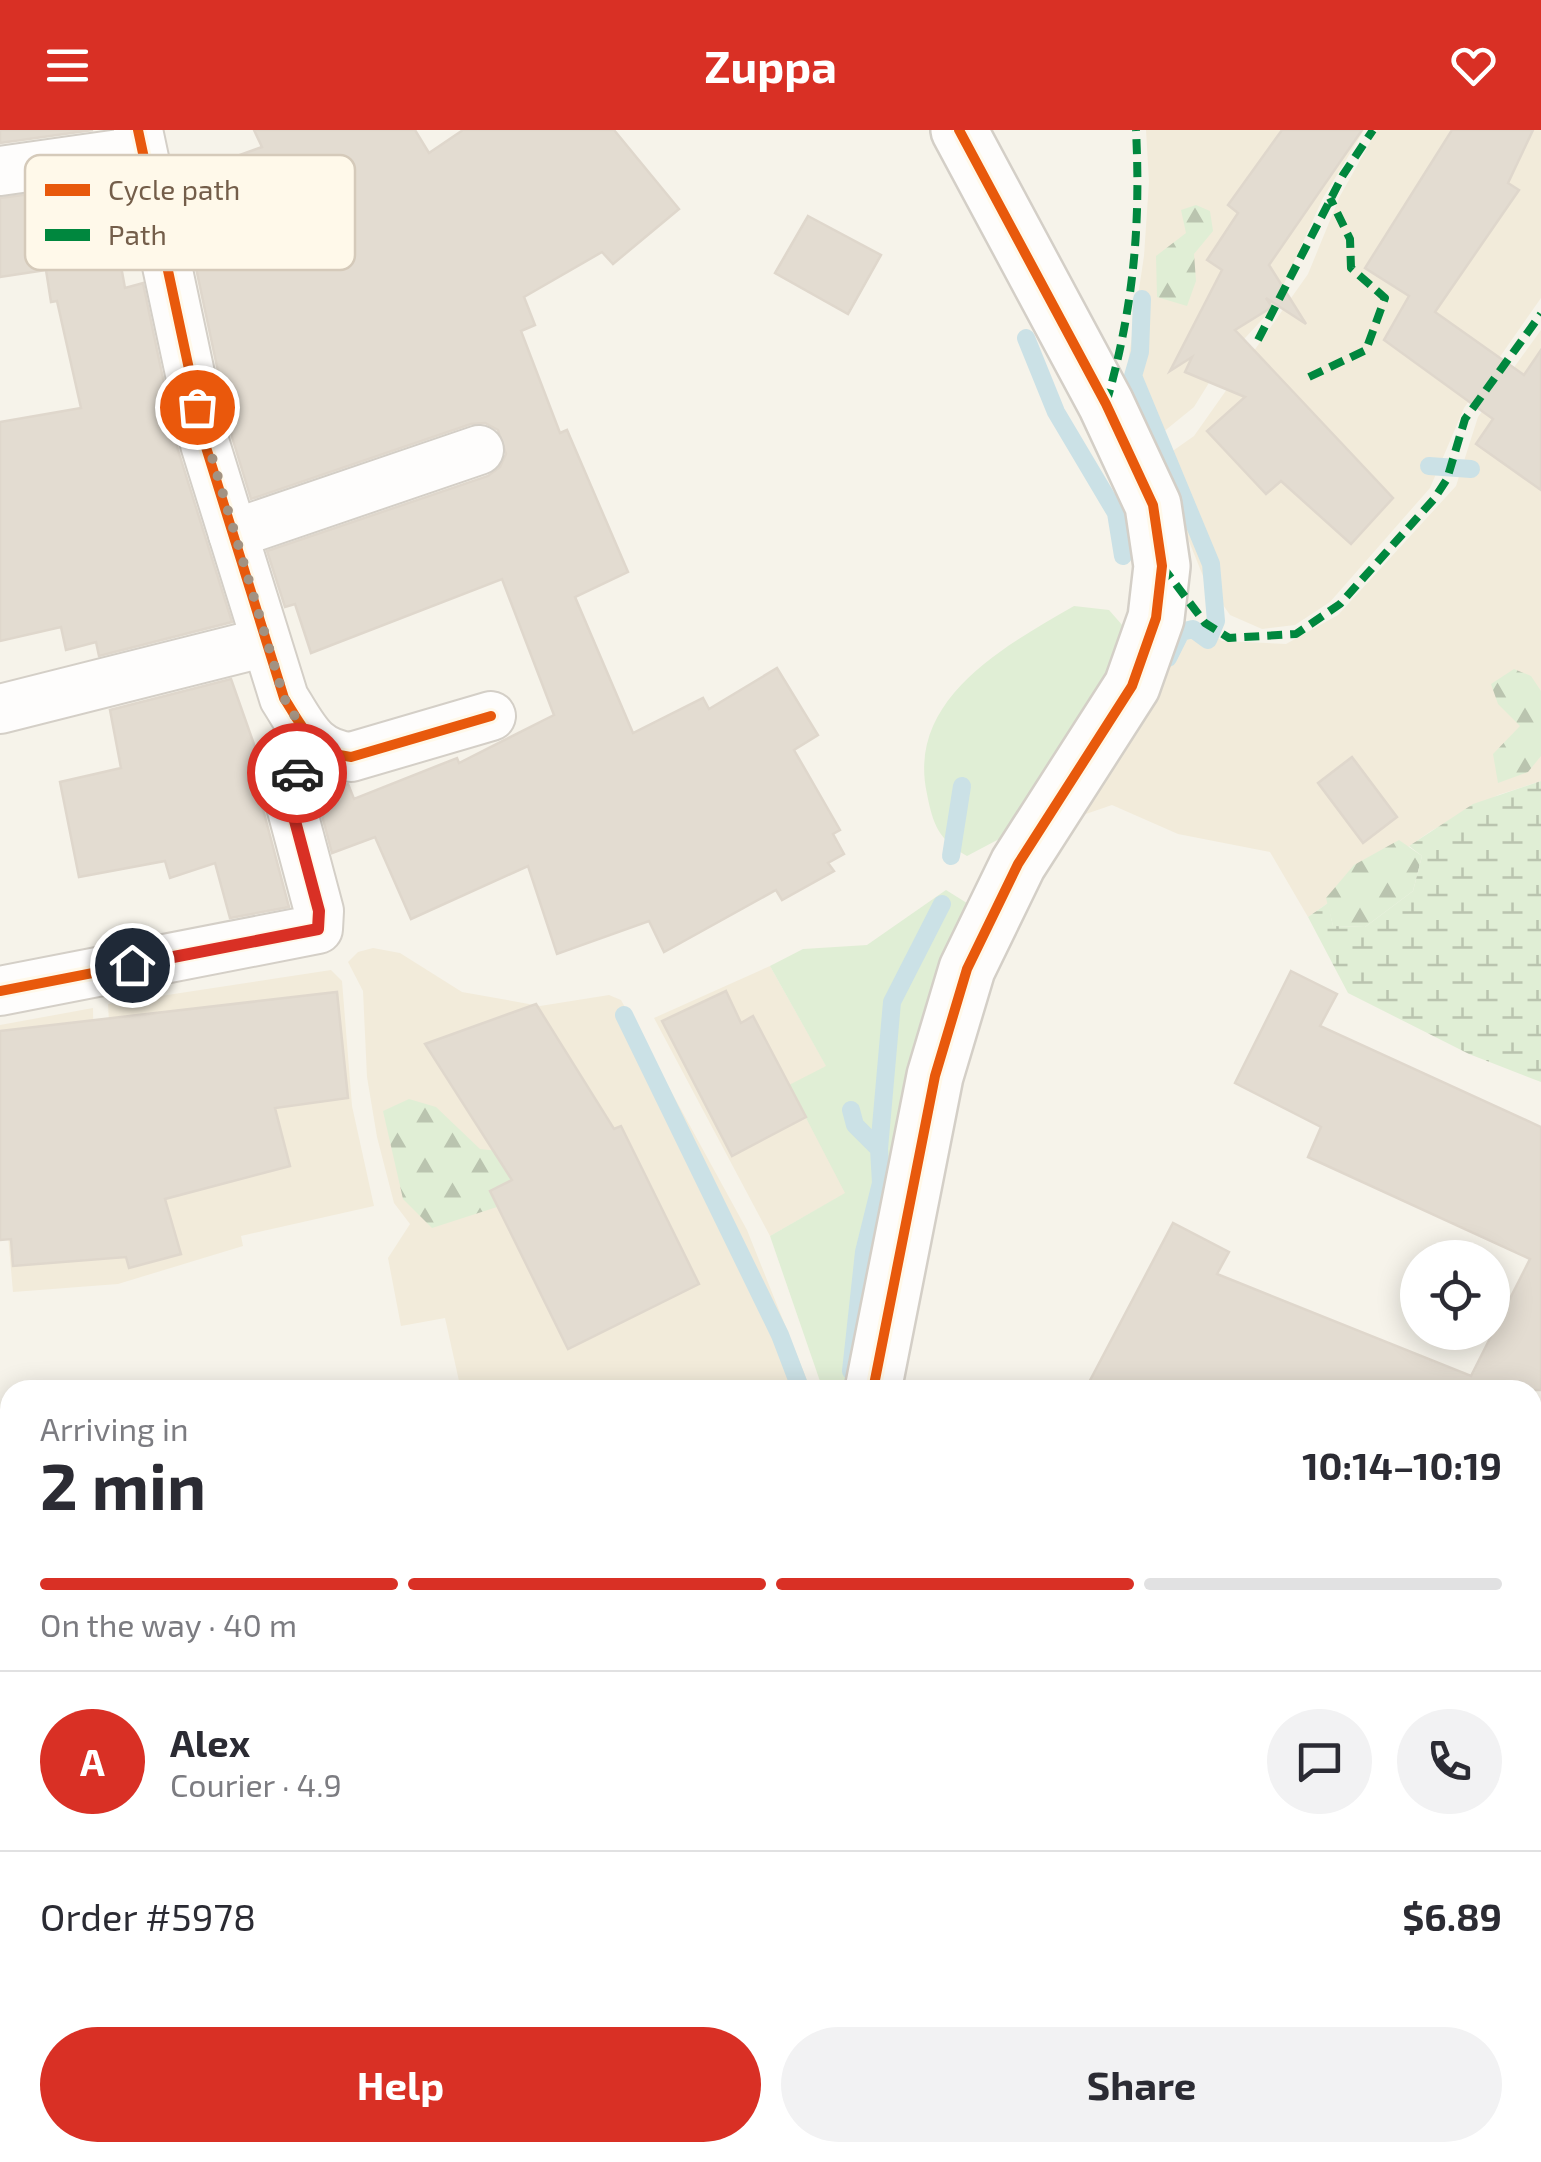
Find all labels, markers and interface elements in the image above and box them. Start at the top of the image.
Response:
icon: menu [40,38,95,93]
text: Zuppa [704,38,837,92]
icon: heart [1446,38,1501,93]
legend [25,155,355,270]
text: Cycle path [108,172,240,206]
text: Path [108,217,167,251]
pin [155,365,240,450]
icon: bag [170,380,225,435]
courier [247,723,347,823]
icon: car [270,746,325,801]
pin [90,923,175,1008]
icon: home [105,938,160,993]
map controls [1400,1240,1510,1350]
button: locate [1400,1240,1510,1350]
text: Arriving in [40,1409,189,1447]
text: 10:14–10:19 [1302,1442,1502,1488]
text: 2 min [40,1445,206,1523]
text: On the way · 40 m [40,1605,297,1643]
button: chat [1267,1709,1372,1814]
button: phone [1397,1709,1502,1814]
text: Alex [170,1719,250,1765]
text: A [80,1738,105,1784]
text: Courier · 4.9 [170,1765,342,1803]
text: Order #5978 [40,1893,256,1939]
text: $6.89 [1402,1893,1502,1939]
button: Help [40,2027,761,2142]
button: Share [781,2027,1502,2142]

